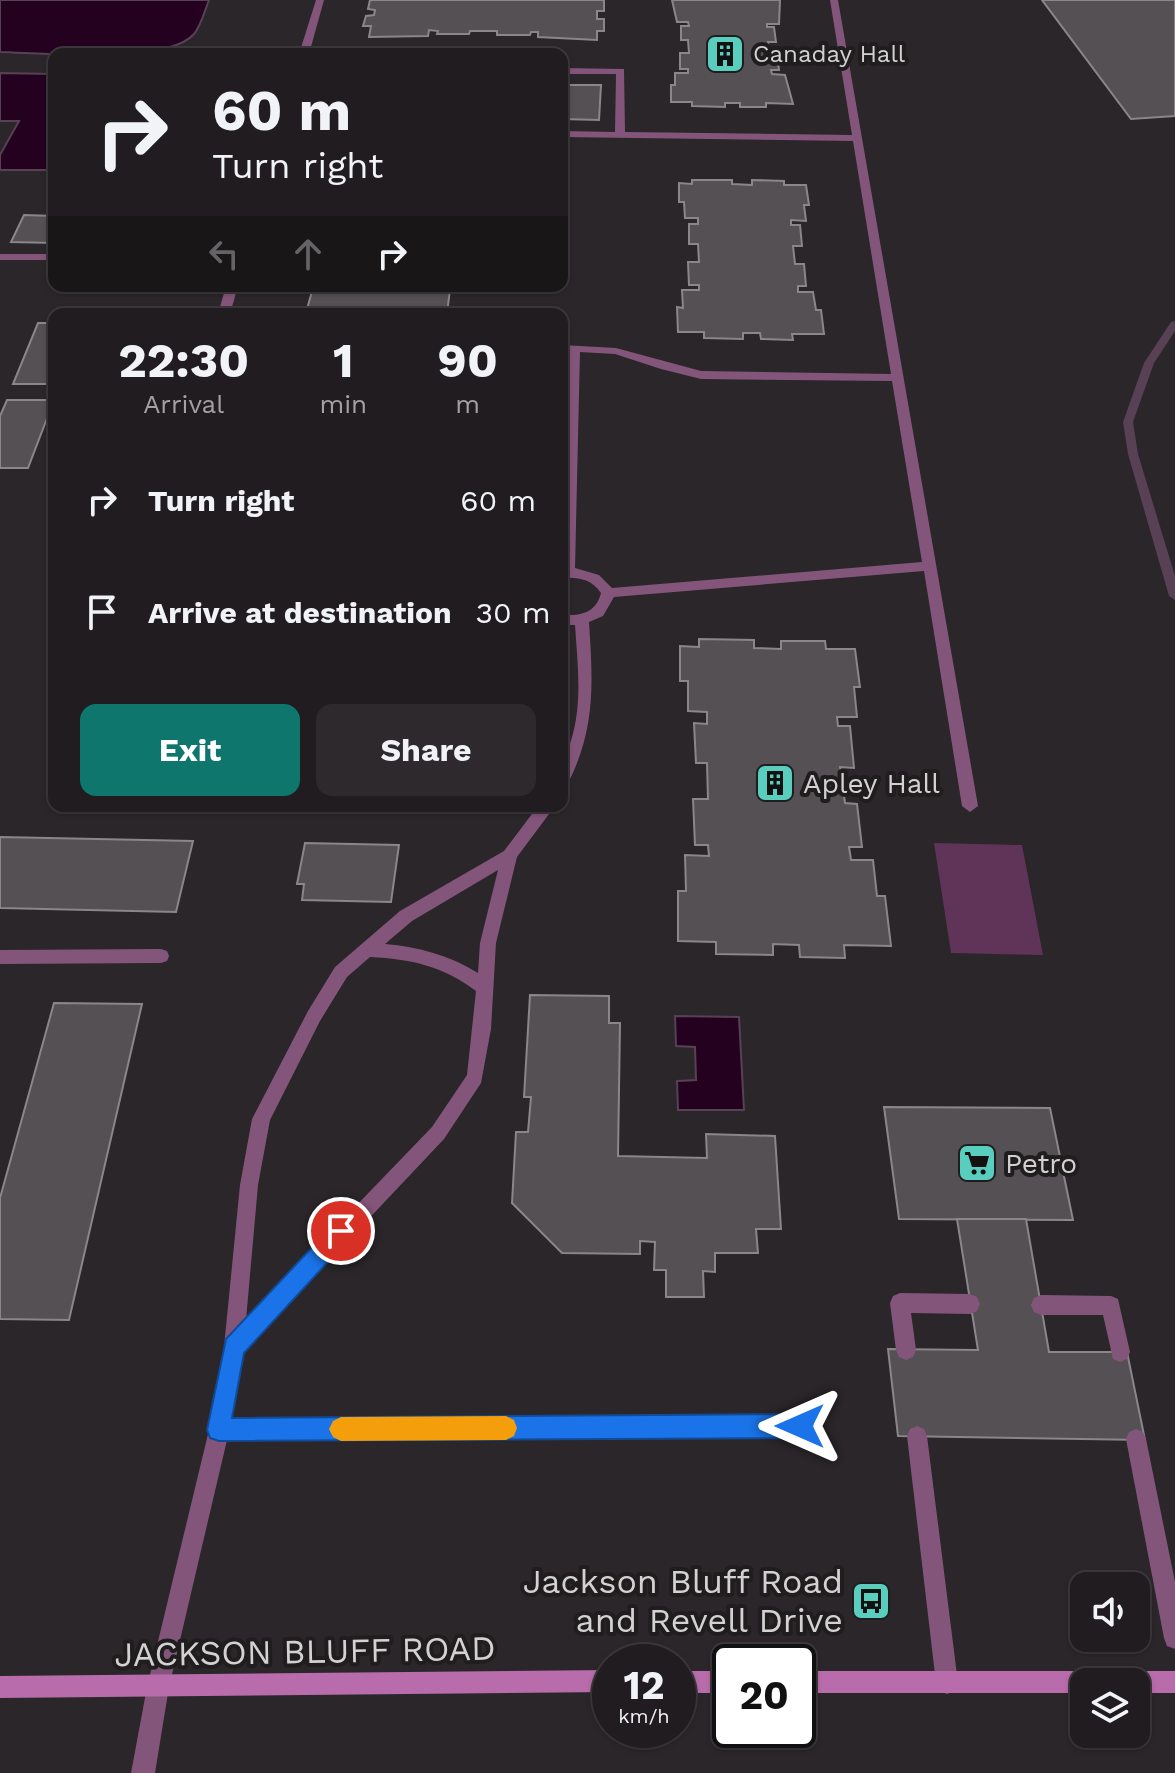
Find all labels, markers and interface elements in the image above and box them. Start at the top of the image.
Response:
building icon: Canaday Hall [704,33,746,75]
place label: Canaday Hall [753,40,906,68]
text: 60 m [212,78,351,144]
icon: right [80,80,184,184]
text: Turn right [212,145,383,187]
icon: left [202,232,246,276]
icon: ahead [286,232,330,276]
icon: right [370,232,414,276]
text: 22:30 [118,332,249,389]
text: 1 [333,332,354,389]
text: 90 [437,332,498,389]
text: Arrival [143,389,224,419]
text: min [319,389,367,419]
text: m [455,389,480,419]
icon: right [80,478,124,522]
text: Turn right [148,483,294,518]
text: 60 m [460,483,536,518]
icon: arrive [80,590,124,634]
text: Arrive at destination [148,595,452,630]
text: 30 m [476,595,551,630]
button: Exit [80,704,300,796]
button: Share [316,704,536,796]
building icon: Apley Hall [754,762,796,804]
place label: Apley Hall [803,767,940,800]
supermarket icon: Petro [956,1142,998,1184]
place label: Petro [1005,1147,1077,1180]
pin [307,1197,375,1265]
icon: arrive [319,1209,363,1253]
position arrow [758,1384,842,1468]
place label: Jackson Bluff Road and Revell Drive [523,1561,843,1640]
map controls [1070,1572,1150,1748]
button: sound [1070,1572,1150,1652]
bus stop icon: Jackson Bluff Road and Revell Drive [850,1580,892,1622]
street label: JACKSON BLUFF ROAD [114,1628,496,1674]
speed limit sign: 20 [712,1644,816,1748]
text: 12 [623,1662,665,1709]
button: layers [1070,1668,1150,1748]
text: km/h [618,1704,670,1728]

